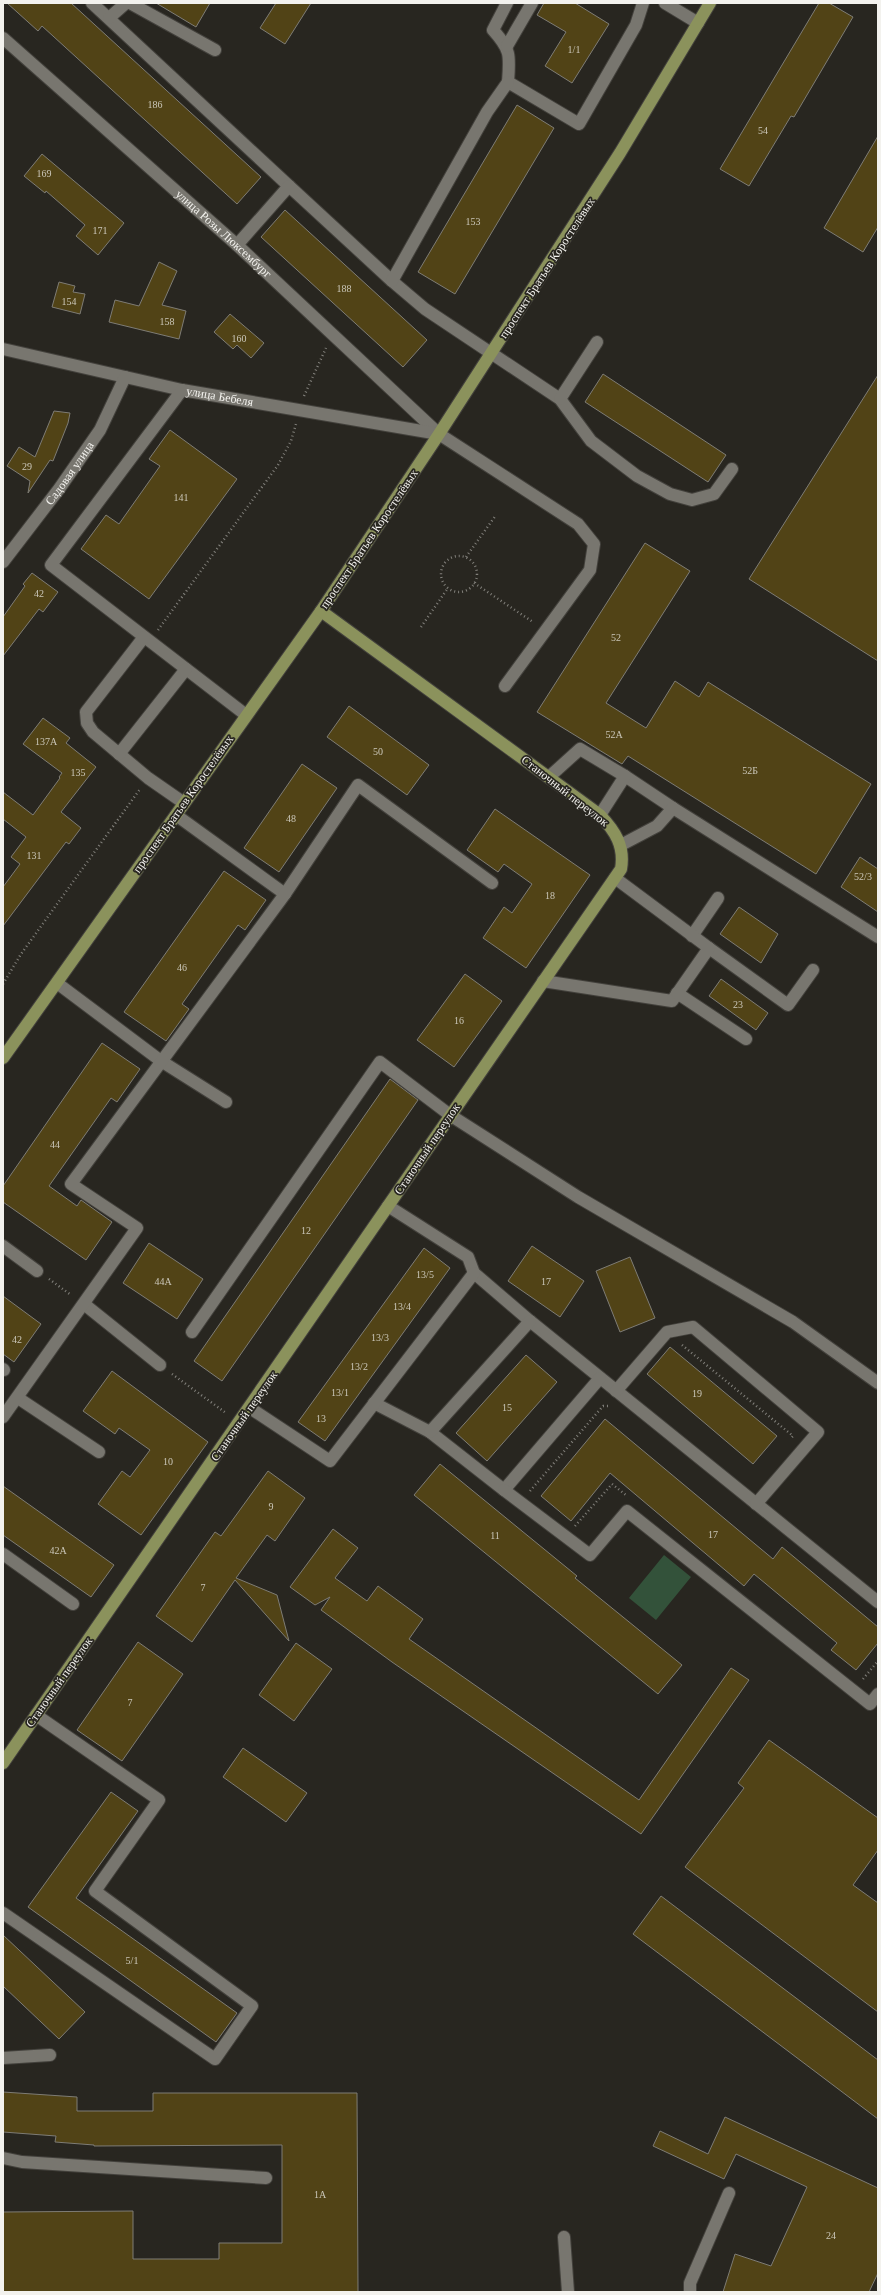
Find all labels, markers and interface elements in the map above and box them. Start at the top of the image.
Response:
house number: 1/1 [568,44,580,55]
house number: 186 [148,99,163,110]
house number: 54 [758,125,768,136]
house number: 169 [37,168,52,179]
street label: улица Розы Люксембург [173,187,275,281]
street label: проспект Братьев Коростелёвых [496,195,598,341]
house number: 153 [466,216,481,227]
house number: 171 [93,225,108,236]
house number: 188 [337,283,352,294]
house number: 154 [62,296,77,307]
house number: 158 [160,316,175,327]
house number: 160 [232,333,247,344]
street label: улица Бебеля [185,384,255,409]
street label: Садовая улица [42,438,97,508]
house number: 29 [22,461,32,472]
street label: проспект Братьев Коростелёвых [317,467,421,611]
house number: 141 [174,492,189,503]
house number: 42 [34,588,44,599]
house number: 52 [611,632,621,643]
house number: 52А [605,729,623,740]
street label: проспект Братьев Коростелёвых [130,732,236,876]
house number: 137А [35,736,58,747]
house number: 50 [373,746,383,757]
street label: Станочный переулок [519,753,611,829]
house number: 52Б [742,765,758,776]
house number: 135 [71,767,86,778]
house number: 48 [286,813,296,824]
house number: 131 [27,850,42,861]
house number: 52/3 [854,871,872,882]
house number: 18 [545,890,555,901]
house number: 46 [177,962,187,973]
house number: 23 [733,999,743,1010]
house number: 16 [454,1015,464,1026]
street label: Станочный переулок [391,1101,463,1197]
house number: 44 [50,1139,60,1150]
house number: 12 [301,1225,311,1236]
house number: 13/5 [416,1269,434,1280]
house number: 44А [154,1276,172,1287]
house number: 17 [541,1276,551,1287]
house number: 13/4 [393,1301,411,1312]
house number: 13/3 [371,1332,389,1343]
house number: 42 [12,1334,22,1345]
house number: 13/2 [350,1361,368,1372]
street label: Станочный переулок [208,1368,280,1464]
house number: 13/1 [331,1387,349,1398]
house number: 19 [692,1388,702,1399]
house number: 15 [502,1402,512,1413]
house number: 13 [316,1413,326,1424]
house number: 10 [163,1456,173,1467]
house number: 9 [269,1501,274,1512]
house number: 17 [708,1529,718,1540]
house number: 11 [490,1530,500,1541]
house number: 42А [49,1545,67,1556]
house number: 7 [201,1582,206,1593]
street label: Станочный переулок [23,1634,95,1730]
house number: 7 [128,1697,133,1708]
house number: 5/1 [126,1955,138,1966]
house number: 1А [314,2189,327,2200]
house number: 24 [826,2230,836,2241]

